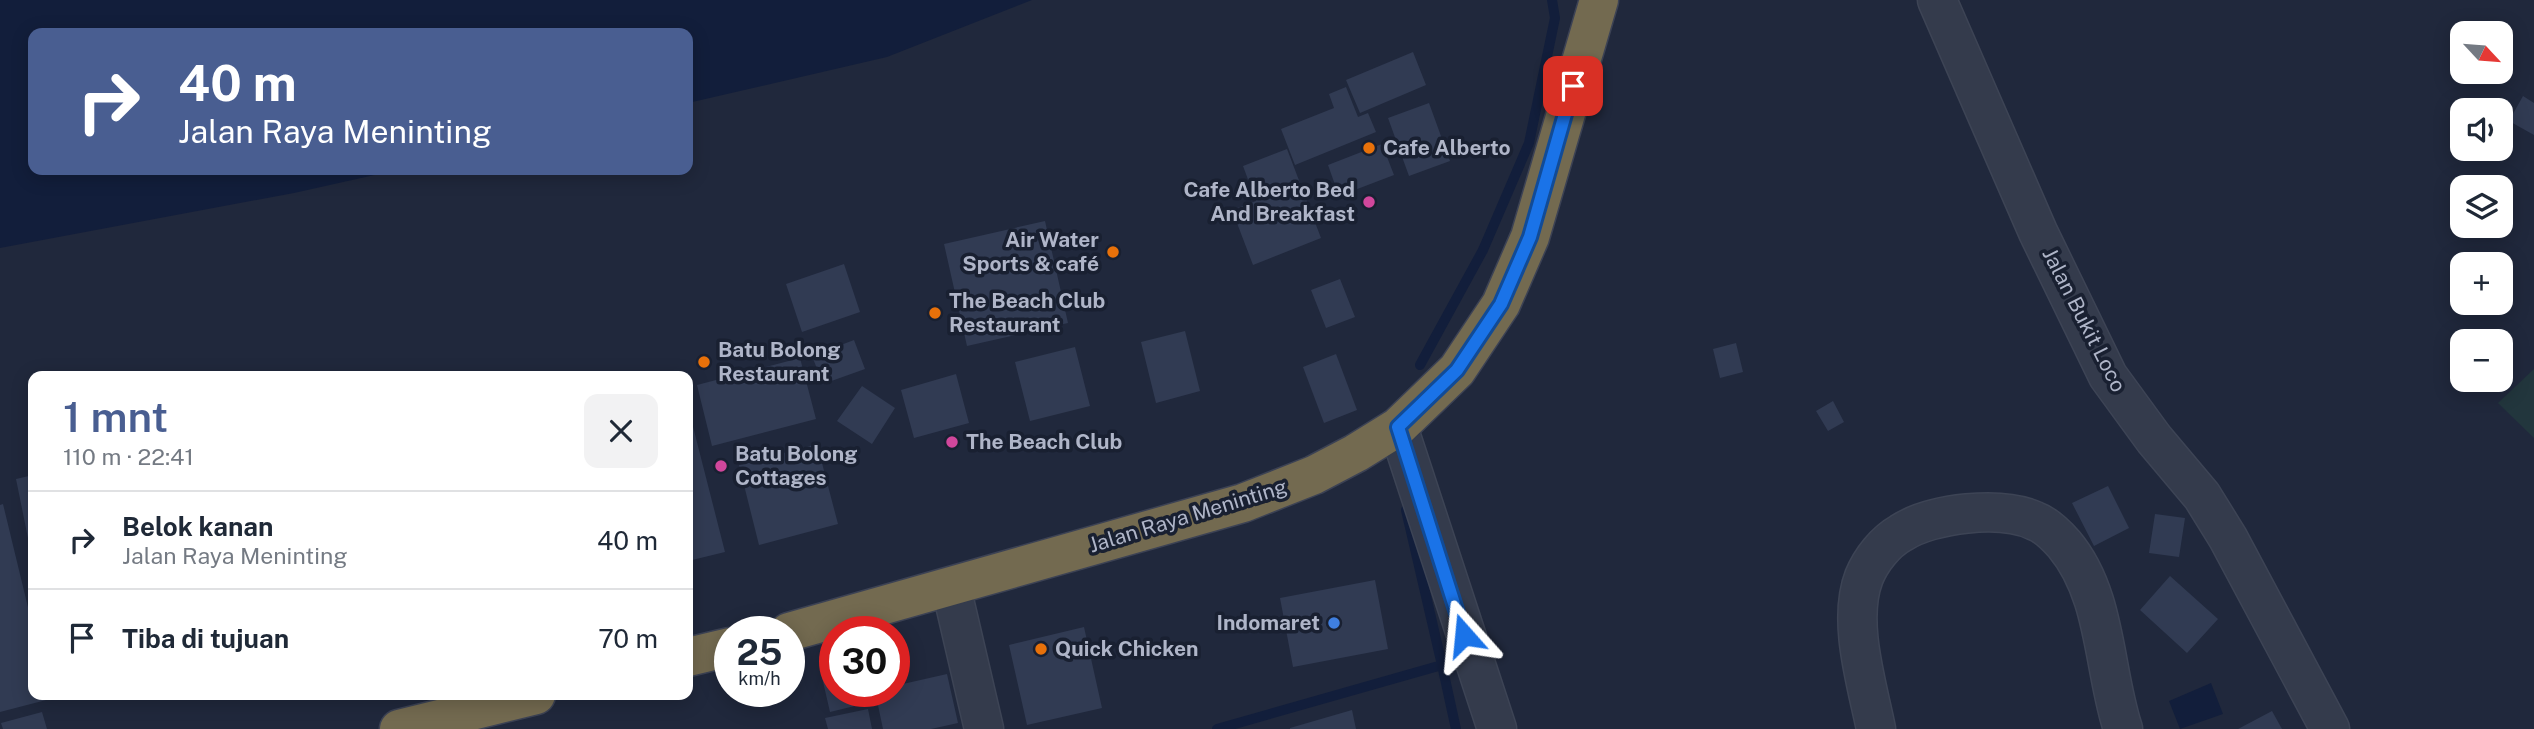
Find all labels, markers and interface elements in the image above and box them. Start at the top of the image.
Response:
north arrow [2450,21,2513,84]
map controls [2450,21,2513,392]
text: 40 m [178,54,297,112]
icon: right [63,56,154,147]
pin [1543,56,1603,116]
icon: arrive [1554,67,1592,105]
button: sound [2450,98,2513,161]
text: Jalan Raya Meninting [178,113,492,150]
place label: Cafe Alberto [1383,135,1511,160]
marker: Cafe Alberto [1361,140,1377,156]
button: layers [2450,175,2513,238]
place label: Cafe Alberto Bed And Breakfast [1183,177,1355,226]
marker: Cafe Alberto Bed And Breakfast [1361,194,1377,210]
place label: Air Water Sports & café [962,227,1099,276]
marker: Air Water Sports & café [1105,244,1121,260]
street label: Jalan Bukit Loco [2037,244,2132,396]
button: + [2450,252,2513,315]
place label: The Beach Club Restaurant [949,288,1105,337]
marker: The Beach Club Restaurant [927,305,943,321]
button: − [2450,329,2513,392]
place label: Batu Bolong Restaurant [718,337,840,386]
marker: Batu Bolong Restaurant [696,354,712,370]
text: 1 mnt [63,392,168,441]
button: close [584,394,658,468]
place label: The Beach Club [966,429,1122,454]
marker: The Beach Club [944,434,960,450]
place label: Batu Bolong Cottages [735,441,857,490]
text: 110 m · 22:41 [63,443,194,470]
marker: Batu Bolong Cottages [713,458,729,474]
street label: Jalan Raya Meninting [1086,473,1290,558]
text: Belok kanan [122,511,273,542]
icon: right [63,521,101,559]
text: 40 m [597,525,658,556]
text: Jalan Raya Meninting [122,542,348,569]
position arrow [1427,598,1501,672]
place label: Indomaret [1216,610,1320,635]
marker: Indomaret [1326,615,1342,631]
speed limit sign: 30 [819,616,910,707]
icon: arrive [63,619,101,657]
text: Tiba di tujuan [122,623,289,654]
text: 70 m [598,623,658,654]
text: 25 [737,632,782,673]
place label: Quick Chicken [1055,636,1198,661]
marker: Quick Chicken [1033,641,1049,657]
text: km/h [738,668,781,689]

